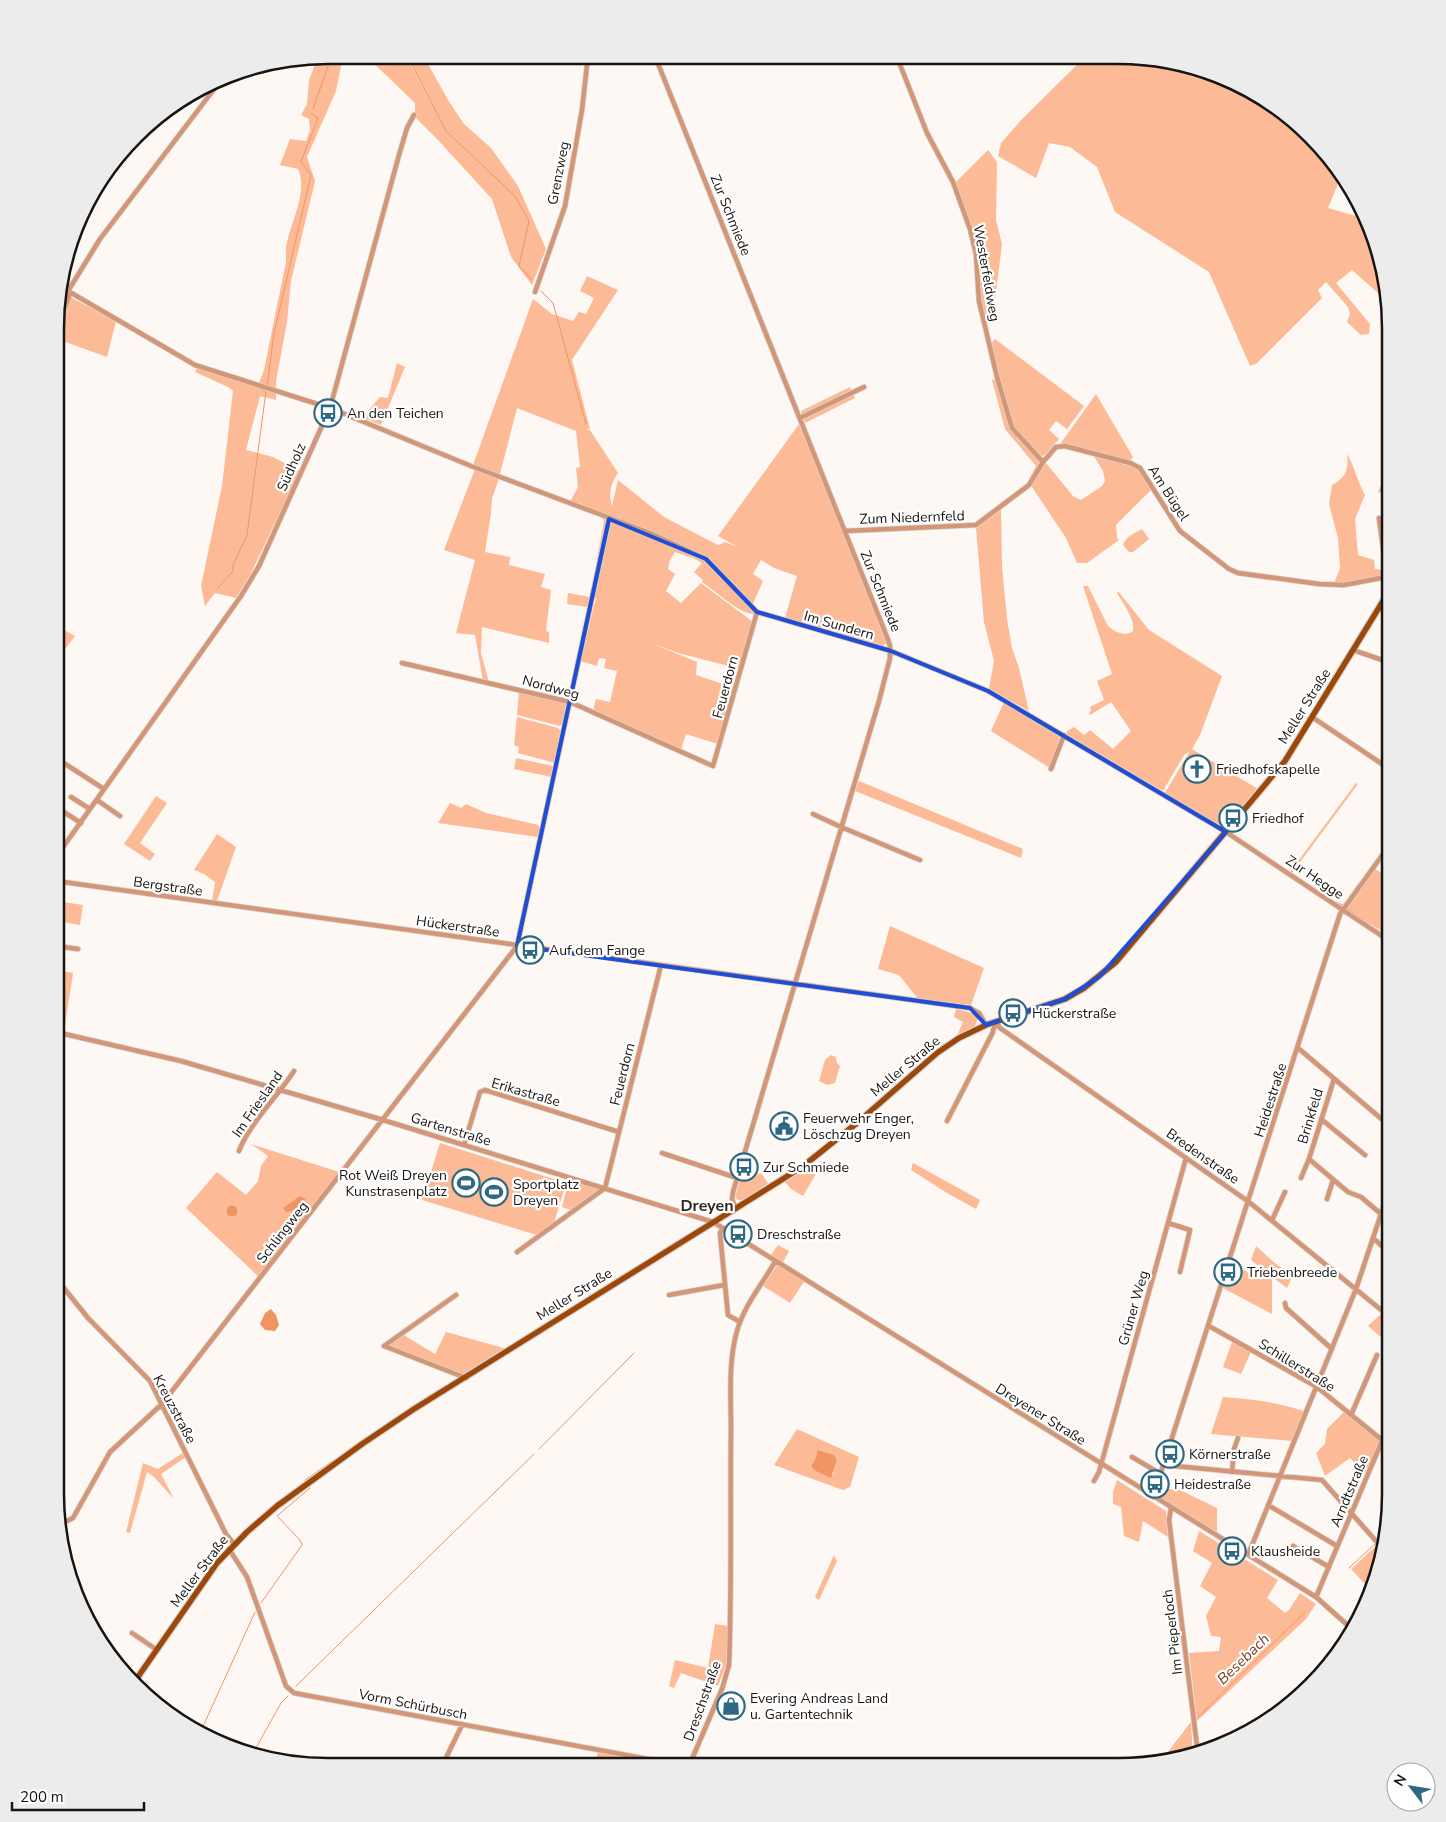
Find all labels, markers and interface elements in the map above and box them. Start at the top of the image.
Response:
street label: Grenzweg [543,140,574,206]
street label: Zur Schmiede [706,172,755,259]
street label: Westerfeldweg [969,223,1004,323]
bus stop icon: An den Teichen [313,398,343,428]
place label: An den Teichen [347,404,444,423]
street label: Südholz [272,440,311,494]
street label: Am Bügel [1143,462,1194,526]
street label: Zum Niedernfeld [859,506,965,529]
street label: Zur Schmiede [856,548,905,635]
street label: Im Sundern [802,606,876,645]
street label: Feuerdorn [708,654,743,720]
street label: Meller Straße [1274,665,1335,748]
street label: Nordweg [520,671,582,704]
church icon: Friedhofskapelle [1182,754,1212,784]
place label: Friedhofskapelle [1216,760,1320,779]
bus stop icon: Friedhof [1218,803,1248,833]
place label: Friedhof [1252,809,1304,828]
street label: Zur Hegge [1282,851,1348,904]
street label: Bergstraße [132,872,204,901]
street label: Hückerstraße [415,911,501,942]
bus stop icon: Auf dem Fange [515,935,545,965]
place label: Auf dem Fange [549,941,645,960]
bus stop icon: Hückerstraße [998,998,1028,1028]
place label: Hückerstraße [1032,1004,1116,1023]
street label: Meller Straße [866,1032,944,1101]
street label: Feuerdorn [606,1041,639,1107]
street label: Heidestraße [1250,1061,1291,1140]
street label: Im Friesland [228,1067,287,1141]
street label: Erikastraße [489,1074,562,1111]
street label: Brinkfeld [1293,1086,1328,1146]
street label: Gartenstraße [408,1108,493,1151]
place label: Feuerwehr Enger, Löschzug Dreyen [803,1109,914,1144]
public building icon: Feuerwehr Enger, Löschzug Dreyen [769,1111,799,1141]
street label: Bredenstraße [1162,1124,1243,1189]
bus stop icon: Zur Schmiede [729,1152,759,1182]
place label: Zur Schmiede [763,1158,849,1177]
place label: Rot Weiß Dreyen Kunstrasenplatz [339,1166,448,1201]
sports icon: Rot Weiß Dreyen Kunstrasenplatz [451,1168,481,1198]
place label: Sportplatz Dreyen [513,1175,579,1210]
sports icon: Sportplatz Dreyen [479,1177,509,1207]
district label: Dreyen [680,1195,734,1217]
street label: Schlingweg [252,1197,313,1267]
bus stop icon: Dreschstraße [723,1219,753,1249]
place label: Dreschstraße [757,1225,841,1244]
bus stop icon: Triebenbreede [1213,1257,1243,1287]
place label: Triebenbreede [1247,1263,1337,1282]
street label: Meller Straße [533,1264,616,1325]
street label: Grüner Weg [1114,1268,1153,1348]
street label: Schillerstraße [1255,1334,1339,1397]
street label: Kreuzstraße [148,1371,201,1447]
street label: Dreyener Straße [992,1379,1089,1450]
bus stop icon: Körnerstraße [1155,1439,1185,1469]
place label: Körnerstraße [1189,1445,1271,1464]
street label: Arndtstraße [1326,1452,1373,1530]
bus stop icon: Heidestraße [1140,1469,1170,1499]
place label: Heidestraße [1174,1475,1251,1494]
street label: Meller Straße [166,1531,233,1611]
bus stop icon: Klausheide [1217,1536,1247,1566]
place label: Klausheide [1251,1542,1320,1561]
street label: Im Pieperloch [1158,1588,1187,1676]
water label: Besebach [1213,1629,1273,1689]
street label: Dreschstraße [679,1658,726,1744]
street label: Vorm Schürbusch [356,1684,469,1724]
place label: Evering Andreas Land u. Gartentechnik [750,1689,888,1724]
shop icon: Evering Andreas Land u. Gartentechnik [716,1691,746,1721]
north arrow [1386,1762,1436,1812]
text: N [1389,1771,1411,1790]
scale bar [12,1780,145,1812]
text: 200 m [20,1787,64,1807]

